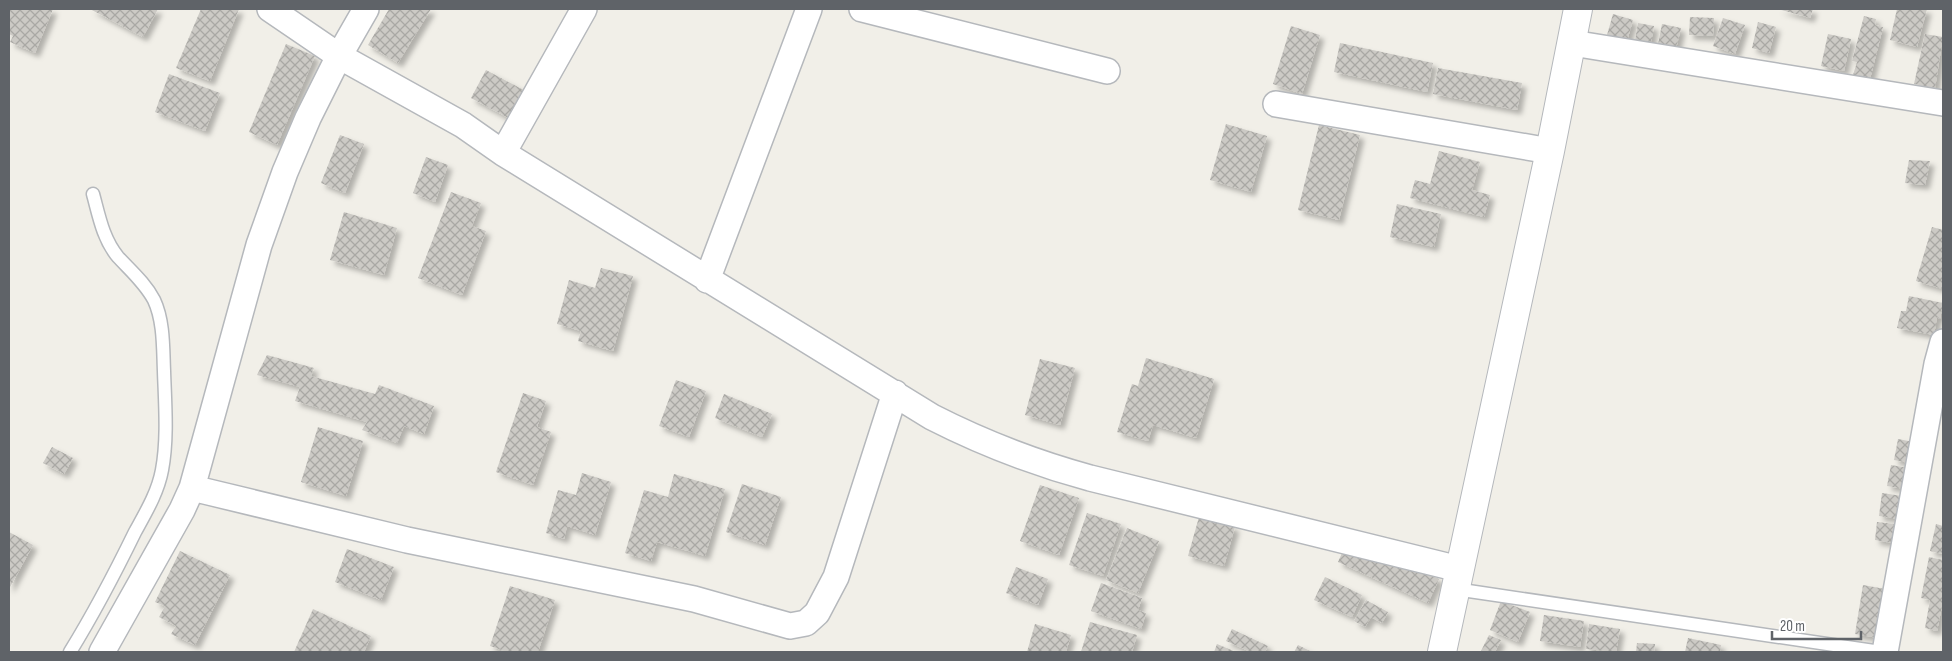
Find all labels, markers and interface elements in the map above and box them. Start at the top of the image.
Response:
scale bar [1772,608,1861,640]
text: 20 m [1780,617,1805,636]

